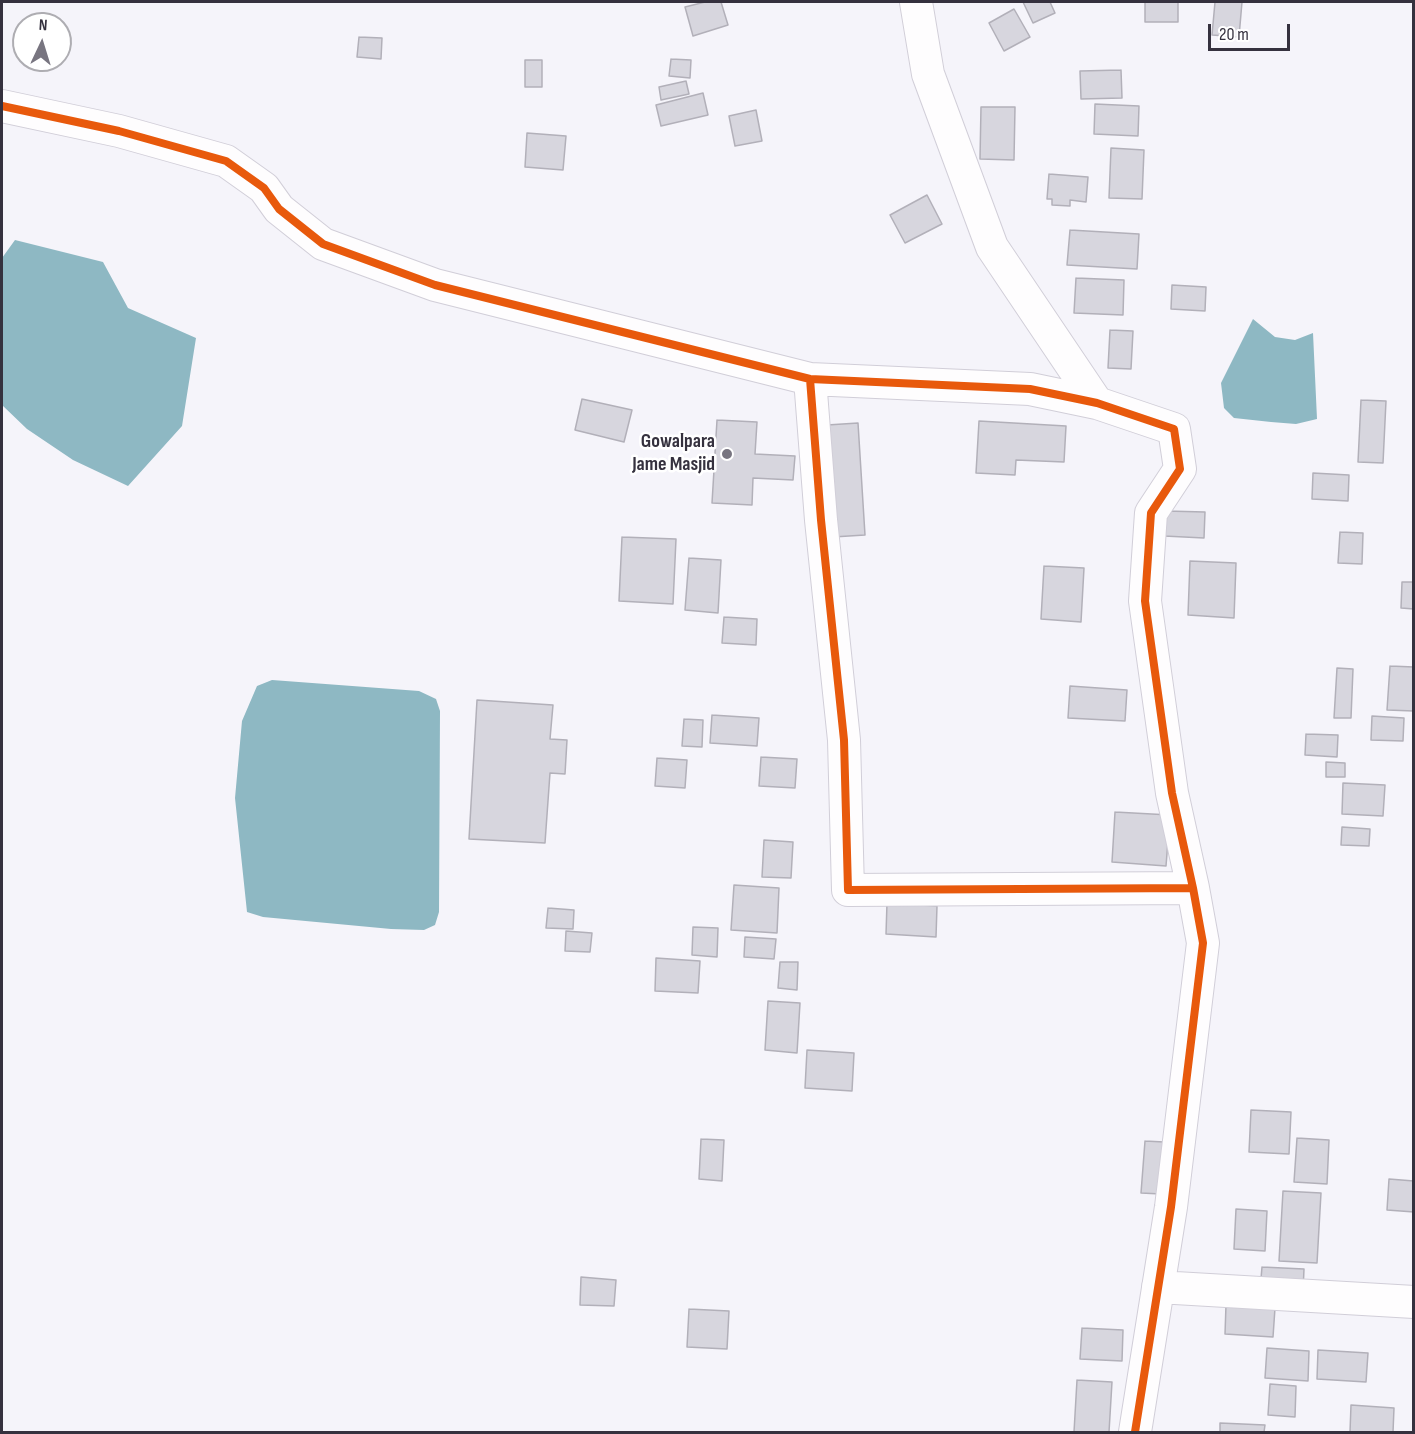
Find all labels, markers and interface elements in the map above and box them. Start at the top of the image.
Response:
north arrow [12,12,72,72]
scale bar [1211,12,1294,50]
text: N [38,16,48,35]
text: 20 m [1219,24,1249,45]
place label: Gowalpara Jame Masjid [632,430,715,477]
marker: Gowalpara Jame Masjid [720,447,734,461]

